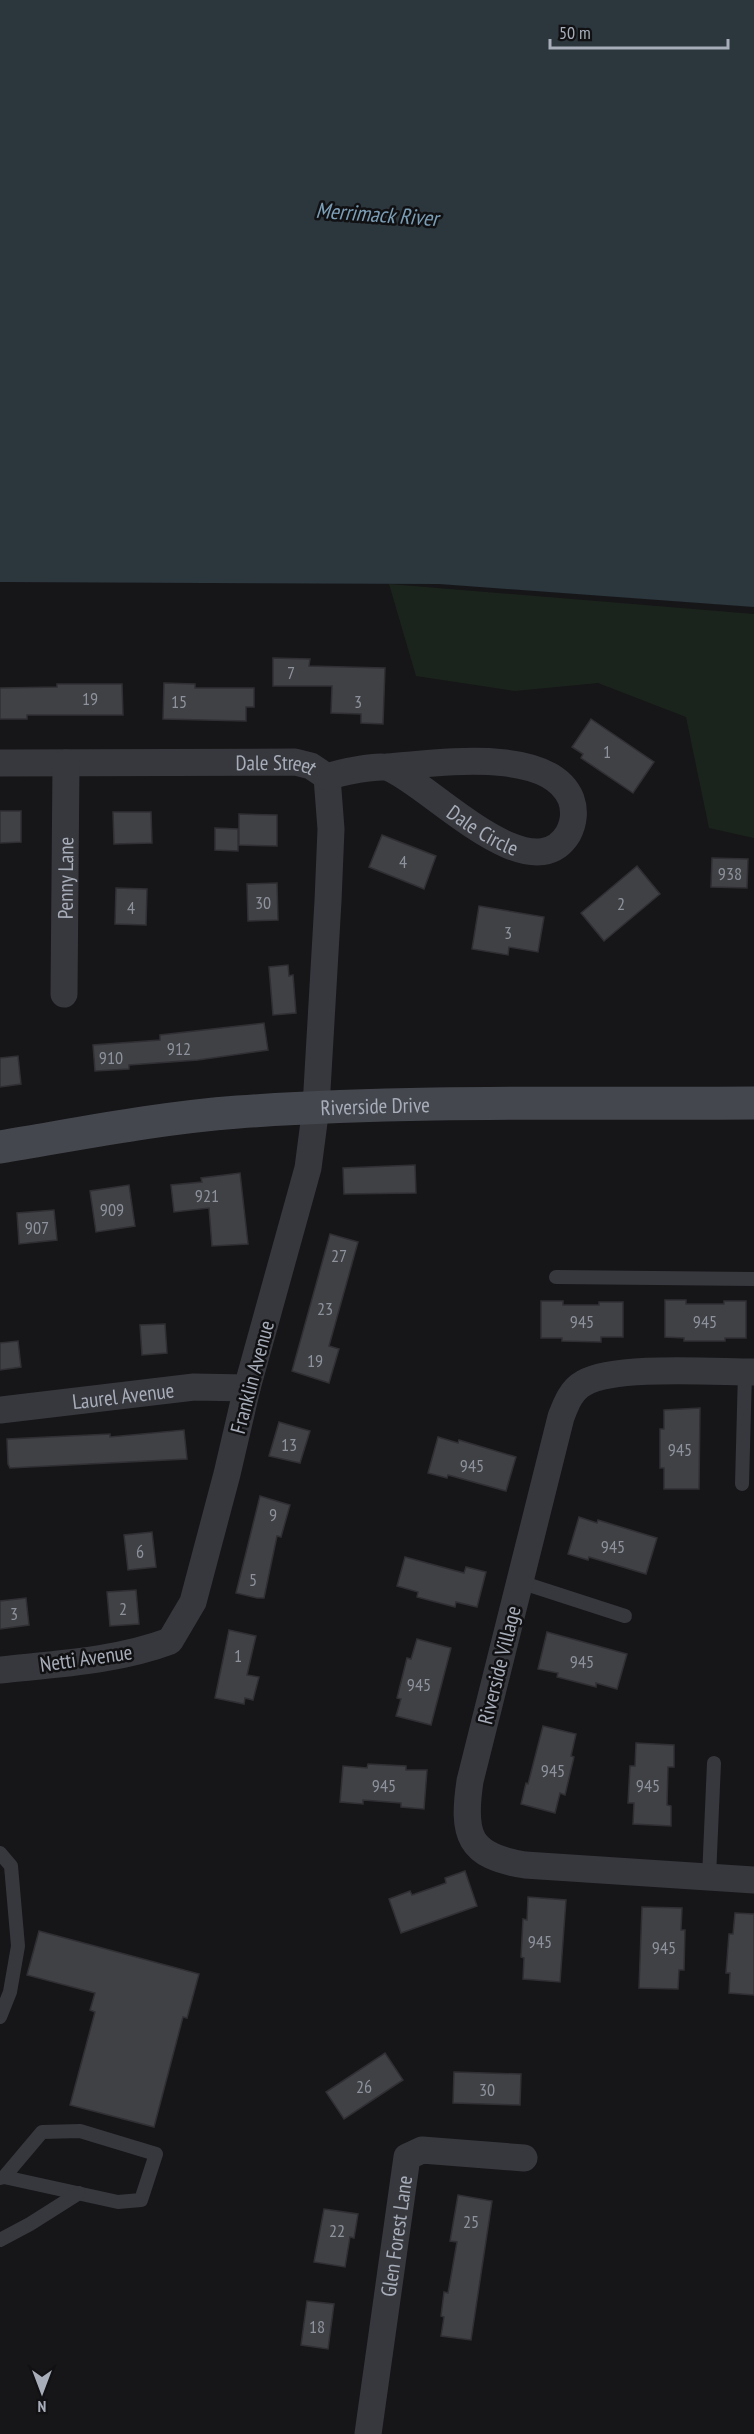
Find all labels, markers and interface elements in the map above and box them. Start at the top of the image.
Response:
scale bar [550,12,728,50]
text: 50 m [559,21,591,44]
water label: Merrimack River [315,196,442,232]
house number: 7 [287,661,295,684]
house number: 19 [82,687,98,710]
house number: 15 [171,690,187,713]
house number: 3 [354,690,362,713]
house number: 1 [603,740,611,763]
street label: Dale Street [235,749,323,780]
street label: Dale Circle [442,798,522,861]
street label: Penny Lane [51,837,79,919]
house number: 4 [399,850,407,873]
house number: 938 [718,862,742,885]
house number: 30 [255,891,271,914]
house number: 2 [617,892,625,915]
house number: 4 [127,896,135,919]
house number: 3 [504,921,512,944]
house number: 912 [167,1037,191,1060]
house number: 910 [99,1046,123,1069]
street label: Riverside Drive [320,1091,430,1121]
house number: 921 [195,1184,219,1207]
house number: 909 [100,1198,124,1221]
house number: 907 [25,1216,49,1239]
house number: 27 [331,1244,347,1267]
house number: 23 [317,1297,333,1320]
house number: 945 [570,1310,594,1333]
house number: 945 [693,1310,717,1333]
street label: Franklin Avenue [224,1318,280,1436]
house number: 19 [307,1349,323,1372]
street label: Laurel Avenue [71,1376,176,1415]
house number: 13 [281,1433,297,1456]
house number: 945 [668,1438,692,1461]
house number: 945 [460,1454,484,1477]
house number: 9 [269,1503,277,1526]
house number: 945 [601,1535,625,1558]
house number: 6 [136,1540,144,1563]
house number: 5 [249,1568,257,1591]
house number: 2 [119,1597,127,1620]
house number: 3 [10,1602,18,1625]
street label: Riverside Village [471,1603,527,1727]
street label: Netti Avenue [38,1638,134,1678]
house number: 1 [234,1644,242,1667]
house number: 945 [570,1650,594,1673]
house number: 945 [407,1673,431,1696]
house number: 945 [541,1759,565,1782]
house number: 945 [372,1774,396,1797]
house number: 945 [636,1774,660,1797]
house number: 945 [528,1930,552,1953]
house number: 945 [652,1936,676,1959]
house number: 26 [356,2075,372,2098]
house number: 30 [479,2078,495,2101]
street label: Glen Forest Lane [374,2174,418,2298]
house number: 25 [463,2210,479,2233]
house number: 22 [329,2219,345,2242]
house number: 18 [309,2315,325,2338]
north arrow [12,2362,72,2422]
text: N [38,2397,46,2417]

